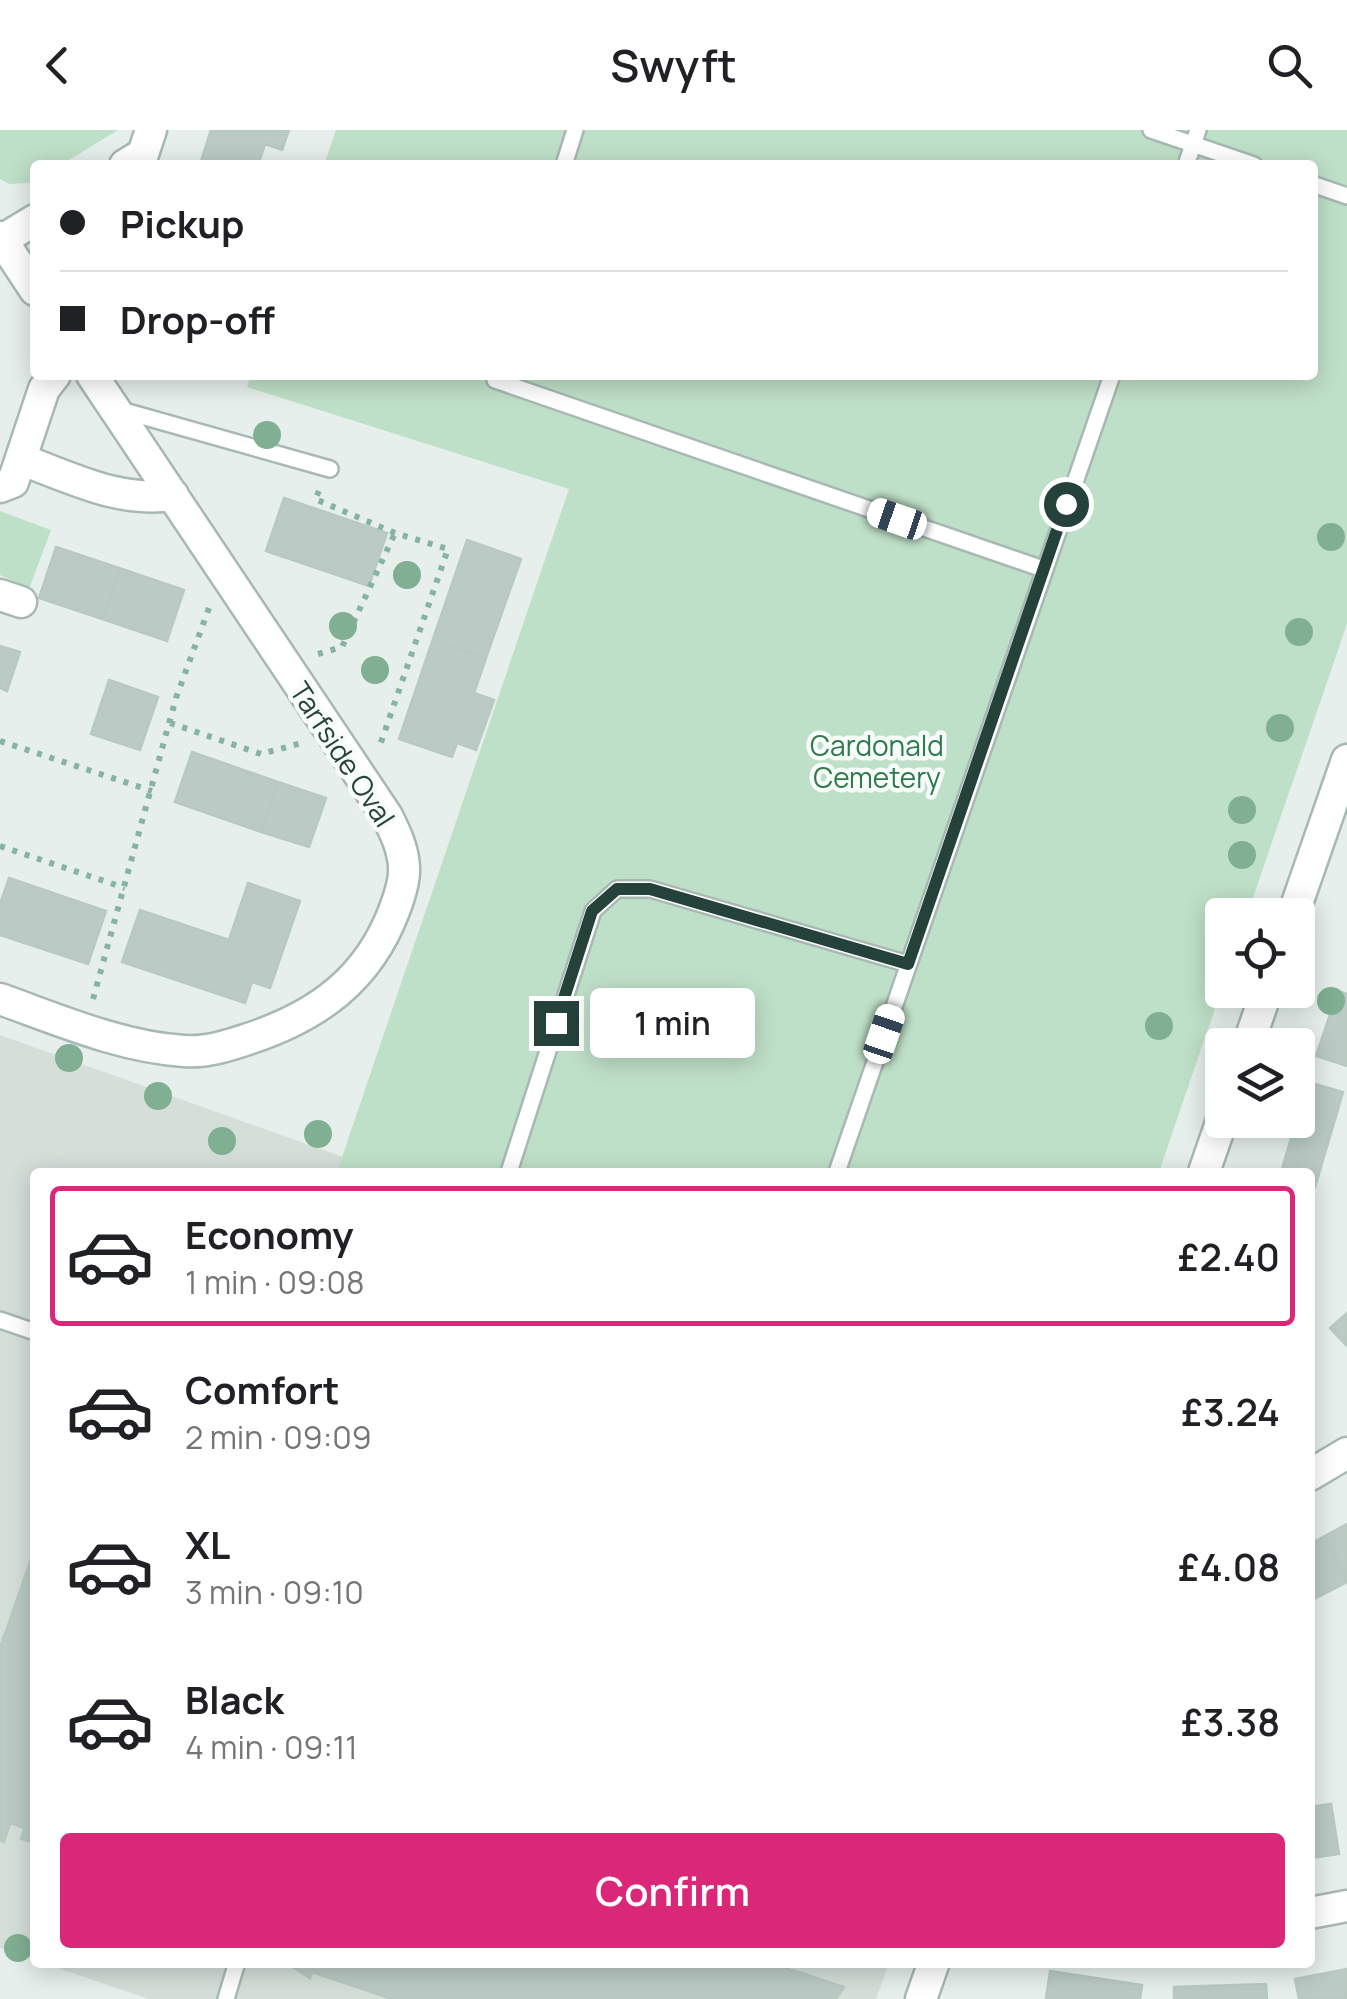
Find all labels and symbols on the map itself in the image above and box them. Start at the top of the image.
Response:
route start [1044,482,1089,527]
car [864,495,930,543]
street label: Tarfside Oval [282,674,404,834]
park label: Cardonald Cemetery [810,726,944,796]
callout: 1 min [591,988,756,1058]
route end [534,1001,579,1046]
car [860,1001,908,1067]

